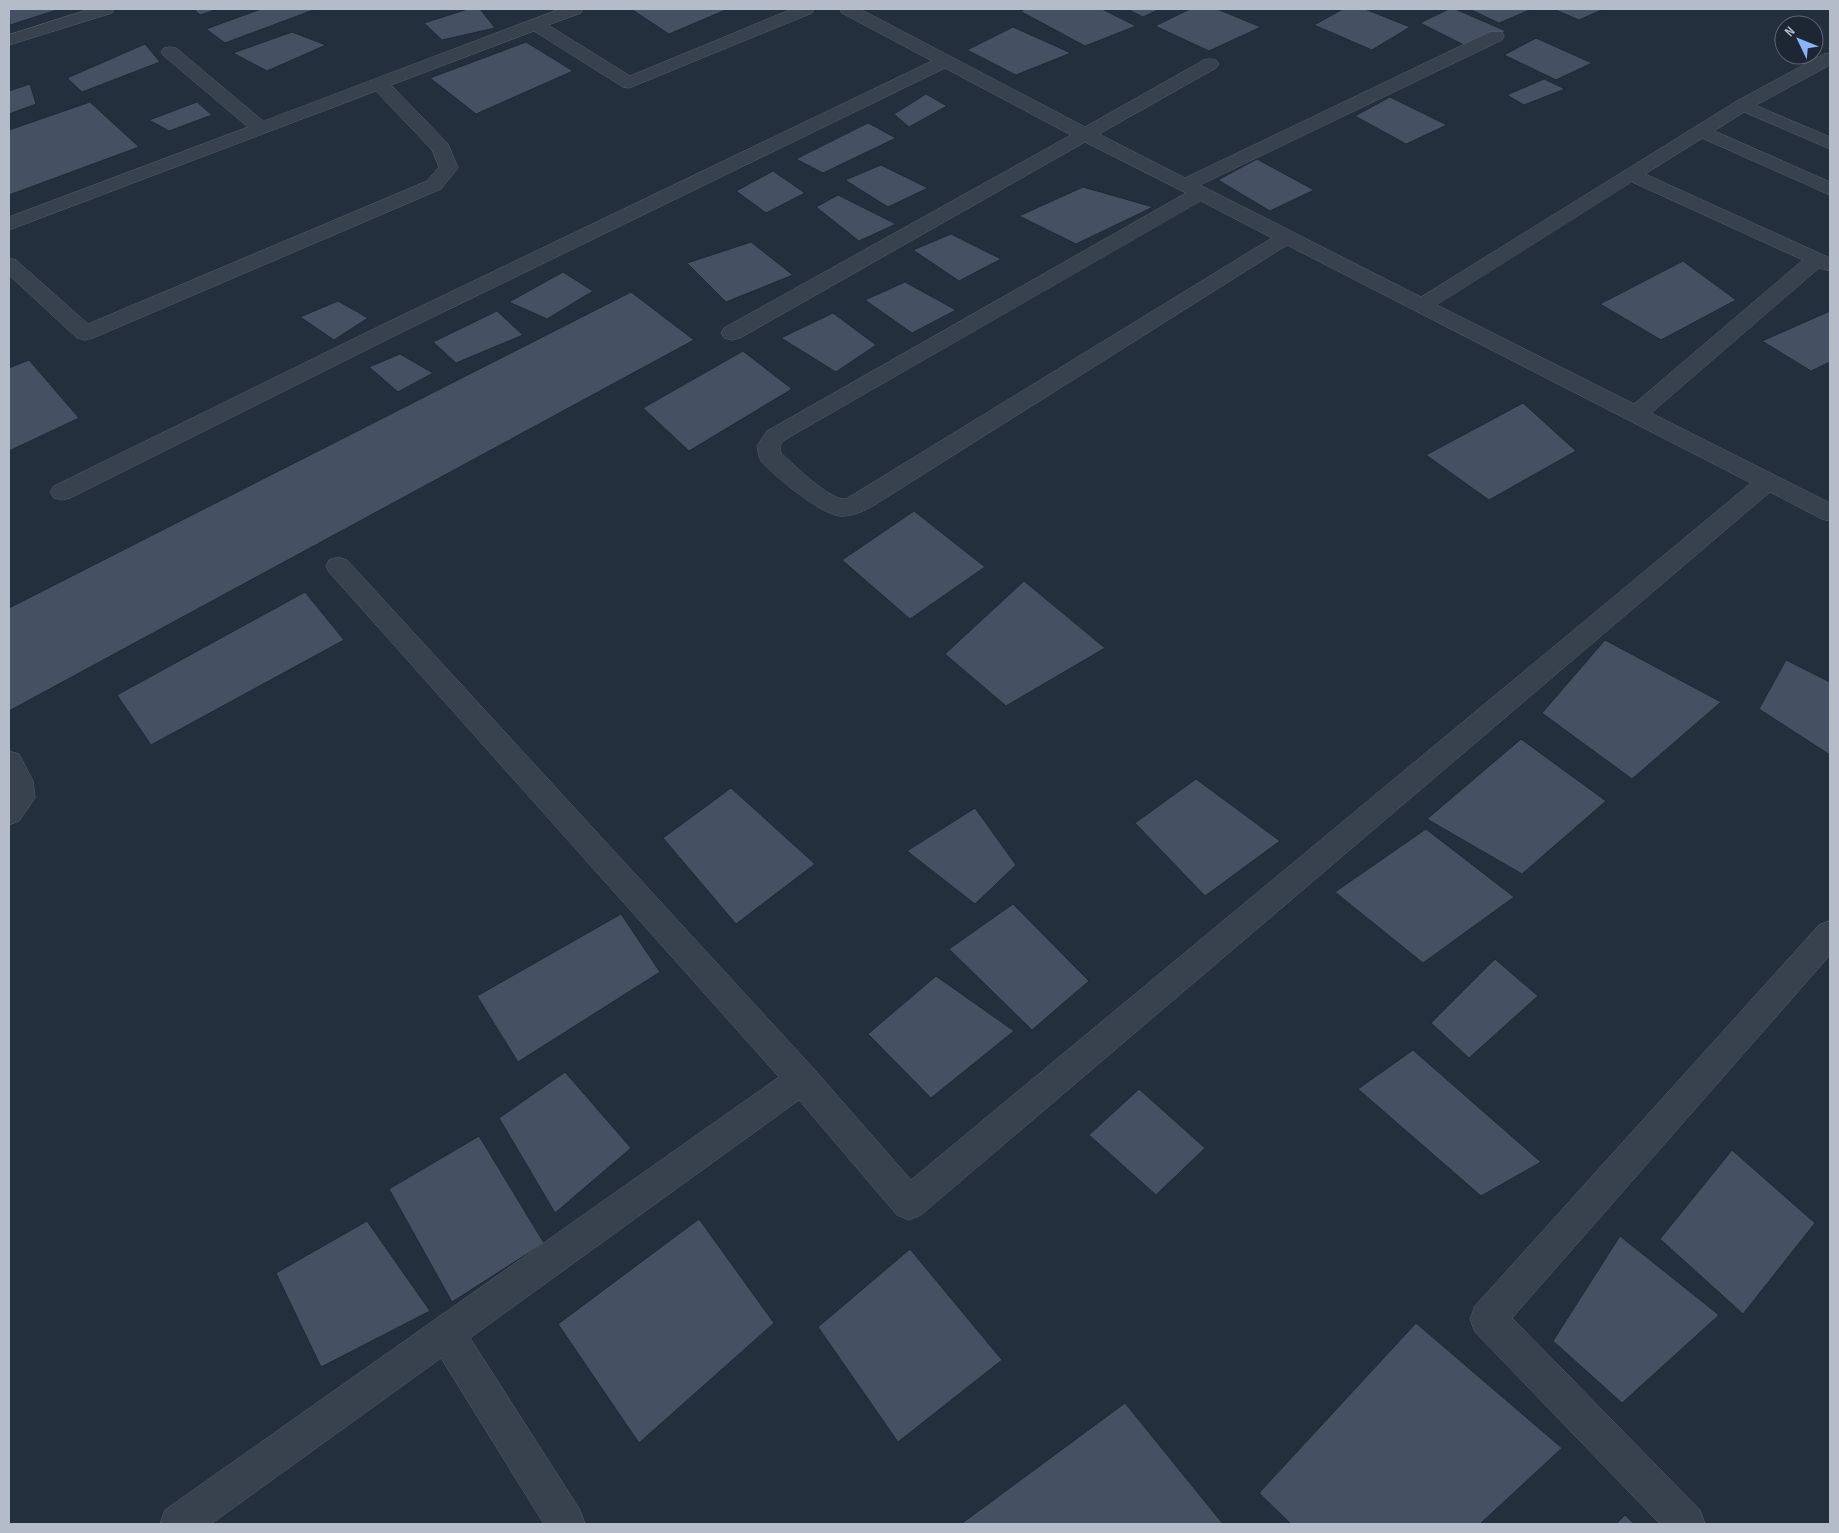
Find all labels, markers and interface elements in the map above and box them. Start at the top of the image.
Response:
north arrow [1774,15,1824,65]
text: N [1781,23,1799,40]

